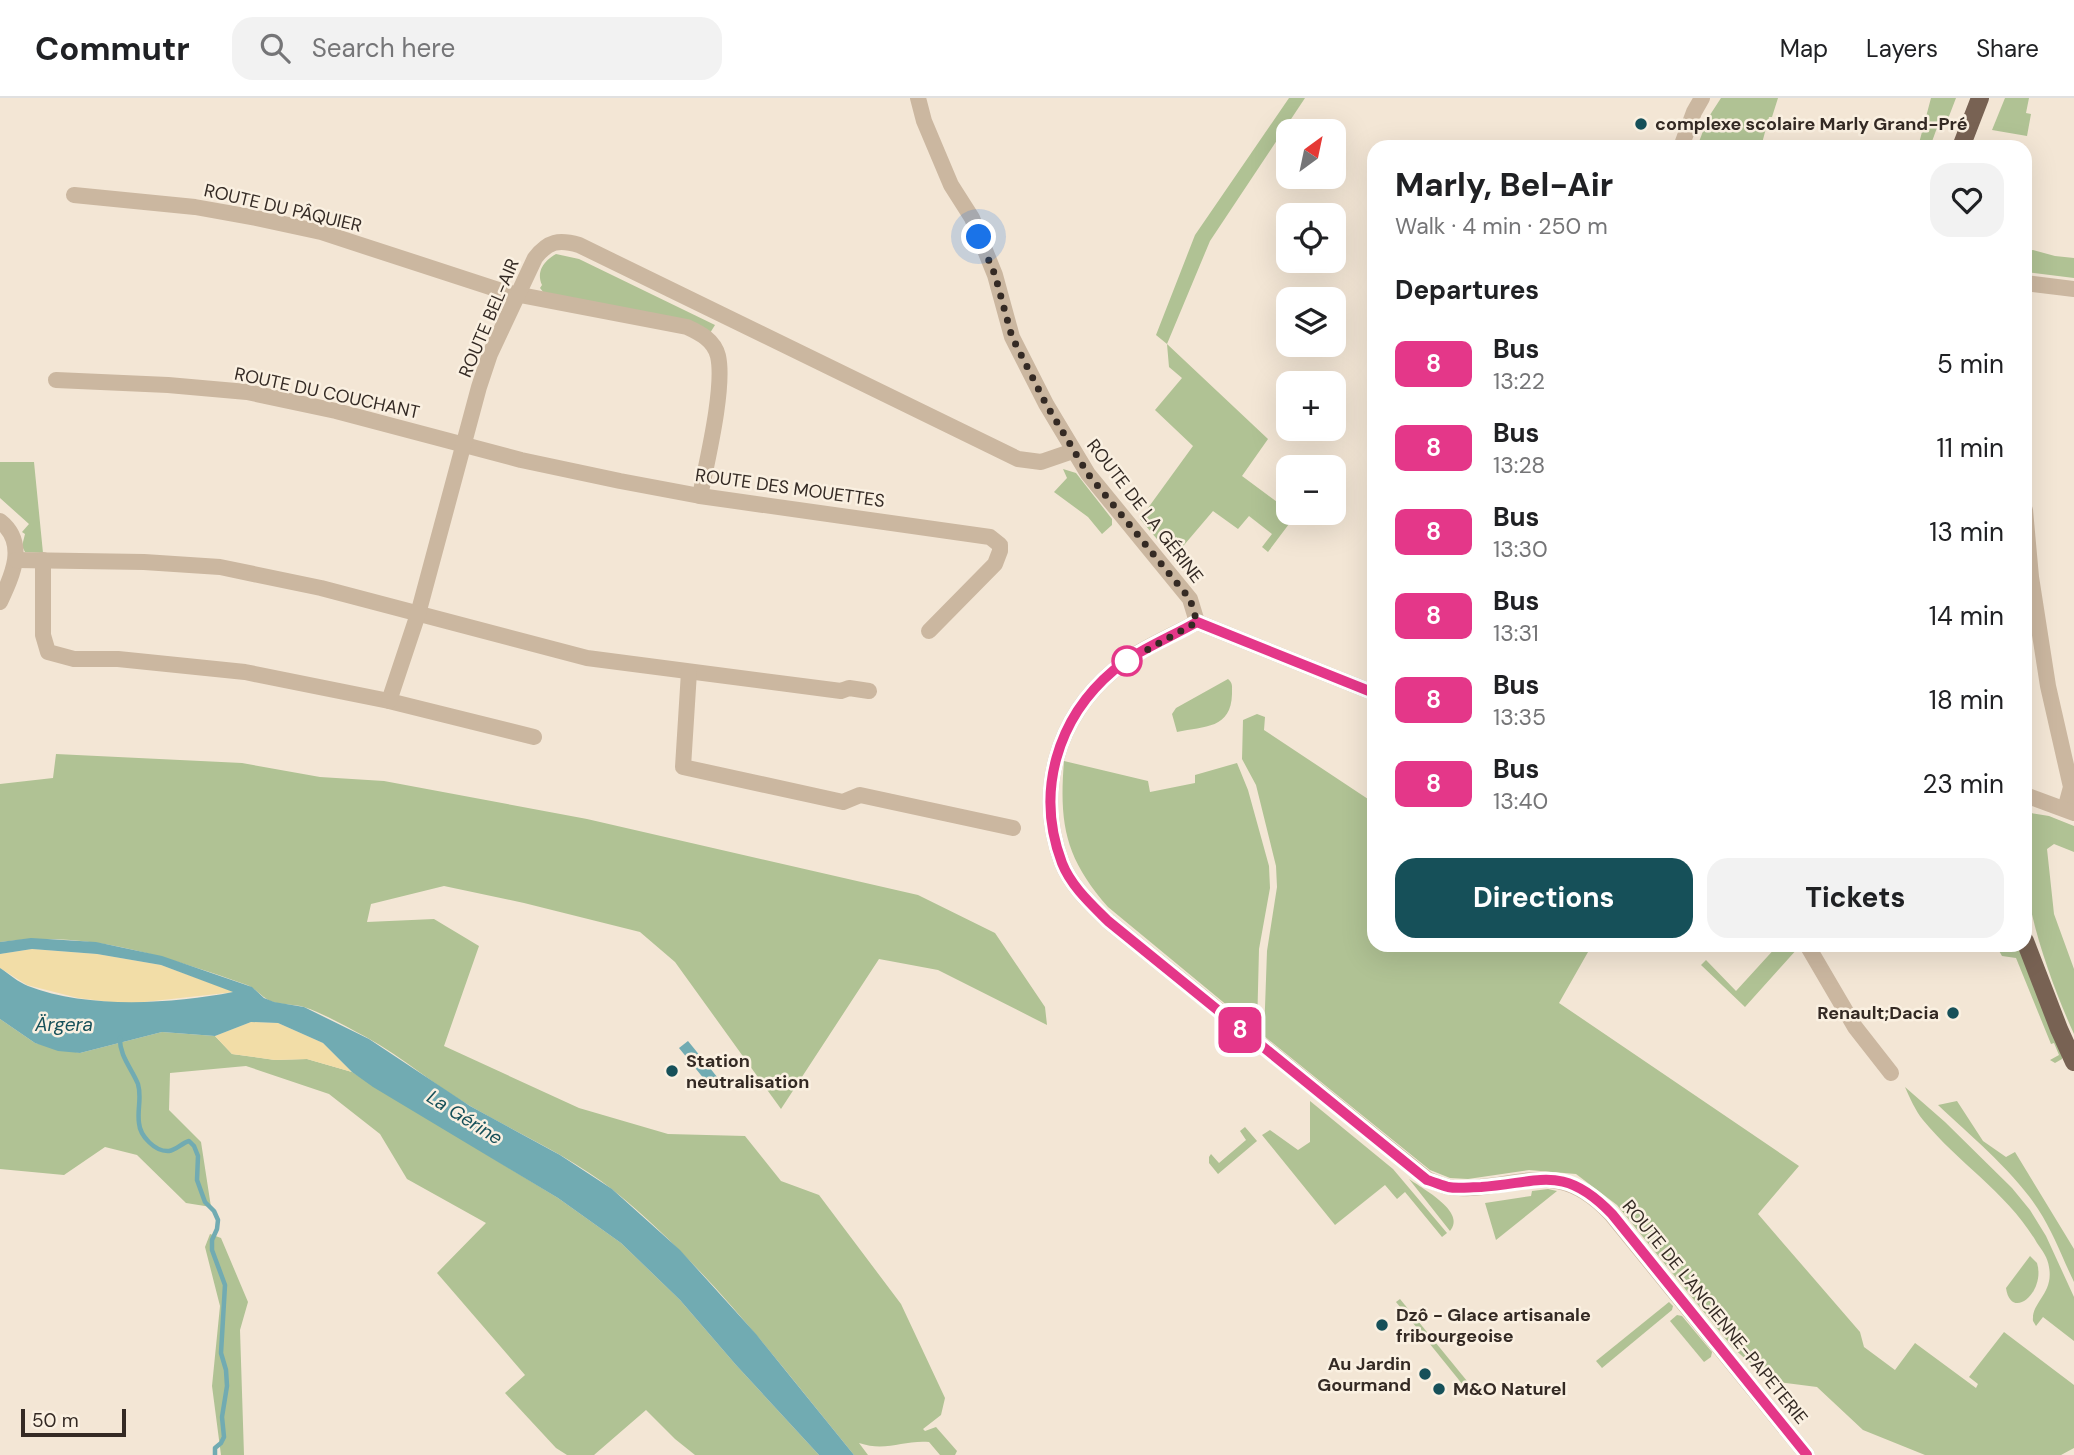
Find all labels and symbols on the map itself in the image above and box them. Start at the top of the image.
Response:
place label: complexe scolaire Marly Grand-Pré [1655,112,1968,136]
marker: complexe scolaire Marly Grand-Pré [1633,116,1649,132]
north arrow [1276,119,1346,189]
street label: ROUTE DU PÂQUIER [202,178,364,238]
your location [961,219,996,254]
street label: ROUTE BEL-AIR [453,255,525,381]
street label: ROUTE DU COUCHANT [232,362,422,424]
street label: ROUTE DE LA GÉRINE [1081,434,1209,588]
street label: ROUTE DES MOUETTES [694,463,886,513]
unlabelled marker [1112,646,1142,676]
place label: Renault;Dacia [1817,1001,1939,1025]
marker: Renault;Dacia [1945,1005,1961,1021]
line badge: 8 [1217,1007,1263,1053]
water label: Ärgera [34,1012,93,1037]
place label: Station neutralisation [686,1049,809,1094]
marker: Station neutralisation [664,1063,680,1079]
water label: La Gérine [422,1084,507,1151]
street label: ROUTE DE L'ANCIENNE-PAPETERIE [1617,1195,1813,1429]
place label: Dzô - Glace artisanale fribourgeoise [1396,1303,1591,1348]
marker: Dzô - Glace artisanale fribourgeoise [1374,1317,1390,1333]
place label: Au Jardin Gourmand [1317,1352,1411,1397]
marker: Au Jardin Gourmand [1417,1366,1433,1382]
place label: M&O Naturel [1453,1377,1566,1401]
marker: M&O Naturel [1431,1381,1447,1397]
scale bar [21,1406,126,1438]

